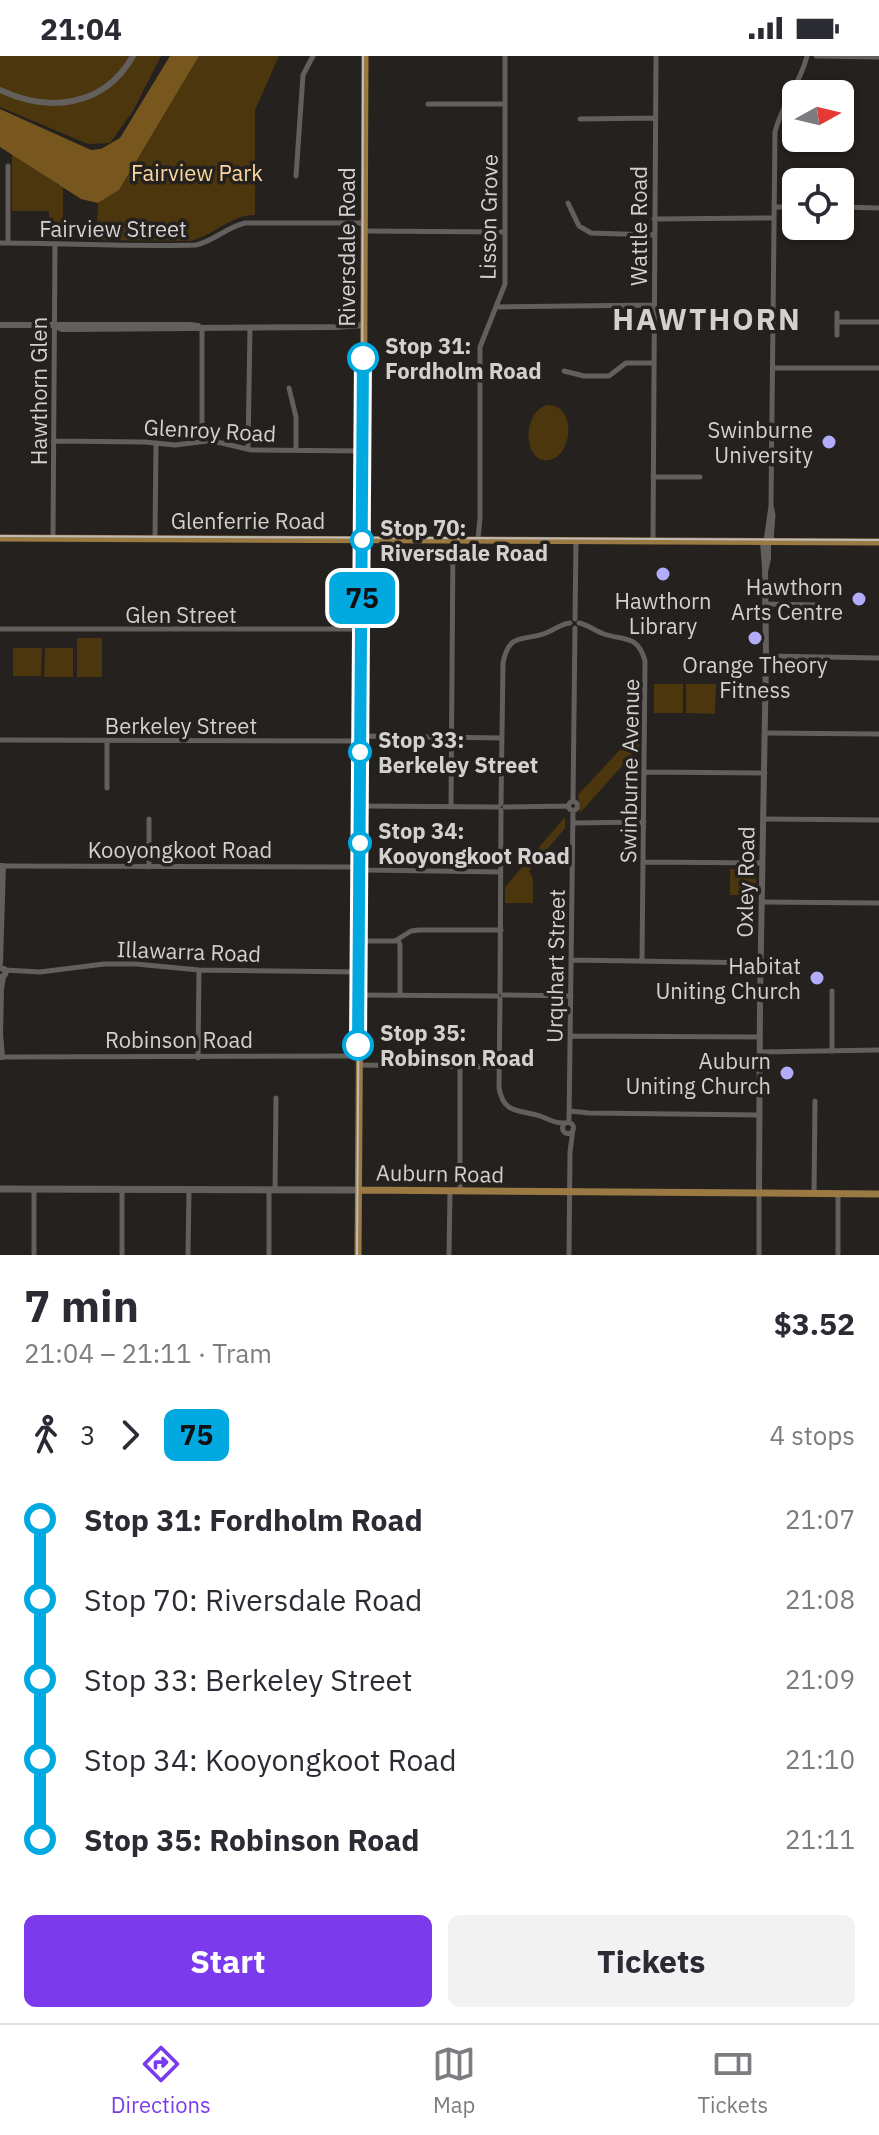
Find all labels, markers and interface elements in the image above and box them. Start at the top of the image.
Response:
text: 21:04 [40,9,122,48]
north arrow [782,80,854,152]
map controls [782,80,854,240]
street label: Lisson Grove [472,154,504,280]
park label: Fairview Park [131,158,263,187]
street label: Wattle Road [624,166,653,286]
street label: Riversdale Road [332,167,361,327]
button: locate [782,168,854,240]
street label: Fairview Street [39,214,187,243]
district label: HAWTHORN [612,299,802,338]
street label: Hawthorn Glen [24,317,53,465]
place label: Stop 31: Fordholm Road [385,331,542,385]
marker: Stop 31: Fordholm Road [348,343,378,373]
street label: Glenroy Road [143,412,277,448]
place label: Swinburne University [707,415,813,469]
marker: Swinburne University [820,433,838,451]
street label: Glenferrie Road [171,506,325,535]
place label: Stop 70: Riversdale Road [380,513,548,567]
marker: Stop 70: Riversdale Road [351,529,373,551]
marker: Hawthorn Library [654,565,672,583]
line badge: 75 [326,572,398,624]
place label: Hawthorn Arts Centre [731,572,843,626]
text: 75 [345,579,379,616]
place label: Hawthorn Library [614,586,712,640]
marker: Hawthorn Arts Centre [850,590,868,608]
street label: Glen Street [125,600,237,629]
marker: Orange Theory Fitness [746,629,764,647]
place label: Orange Theory Fitness [682,650,828,704]
street label: Swinburne Avenue [613,679,645,863]
street label: Berkeley Street [105,711,257,740]
place label: Stop 33: Berkeley Street [378,725,538,779]
marker: Stop 33: Berkeley Street [349,741,371,763]
place label: Stop 34: Kooyongkoot Road [378,816,570,870]
street label: Oxley Road [730,826,760,938]
marker: Stop 34: Kooyongkoot Road [349,832,371,854]
street label: Kooyongkoot Road [88,835,272,864]
street label: Urquhart Street [539,889,571,1043]
street label: Illawarra Road [116,934,262,968]
place label: Habitat Uniting Church [655,951,801,1005]
marker: Habitat Uniting Church [808,969,826,987]
place label: Stop 35: Robinson Road [380,1018,534,1072]
street label: Robinson Road [105,1025,253,1054]
marker: Stop 35: Robinson Road [343,1030,373,1060]
place label: Auburn Uniting Church [625,1046,771,1100]
marker: Auburn Uniting Church [778,1064,796,1082]
street label: Auburn Road [376,1157,504,1189]
text: 7 min [24,1277,139,1334]
text: $3.52 [774,1304,855,1343]
text: 21:04 – 21:11 · Tram [24,1336,272,1370]
icon: walk [24,1413,68,1457]
icon: forward [108,1413,152,1457]
text: 75 [180,1416,213,1453]
text: 3 [80,1418,96,1452]
text: 4 stops [769,1418,855,1452]
text: Stop 31: Fordholm Road [84,1500,423,1539]
text: 21:07 [785,1502,855,1536]
text: Stop 70: Riversdale Road [84,1580,422,1619]
text: 21:08 [785,1582,855,1616]
text: Stop 33: Berkeley Street [84,1660,413,1699]
text: 21:09 [785,1662,855,1696]
text: Stop 34: Kooyongkoot Road [84,1740,457,1779]
text: 21:10 [785,1742,855,1776]
text: Stop 35: Robinson Road [84,1820,420,1859]
text: 21:11 [785,1822,855,1856]
button: Start [24,1915,432,2007]
button: Tickets [448,1915,855,2007]
tab: Directions [111,2042,211,2119]
tab: Map [432,2042,476,2119]
tab: Tickets [697,2042,768,2119]

